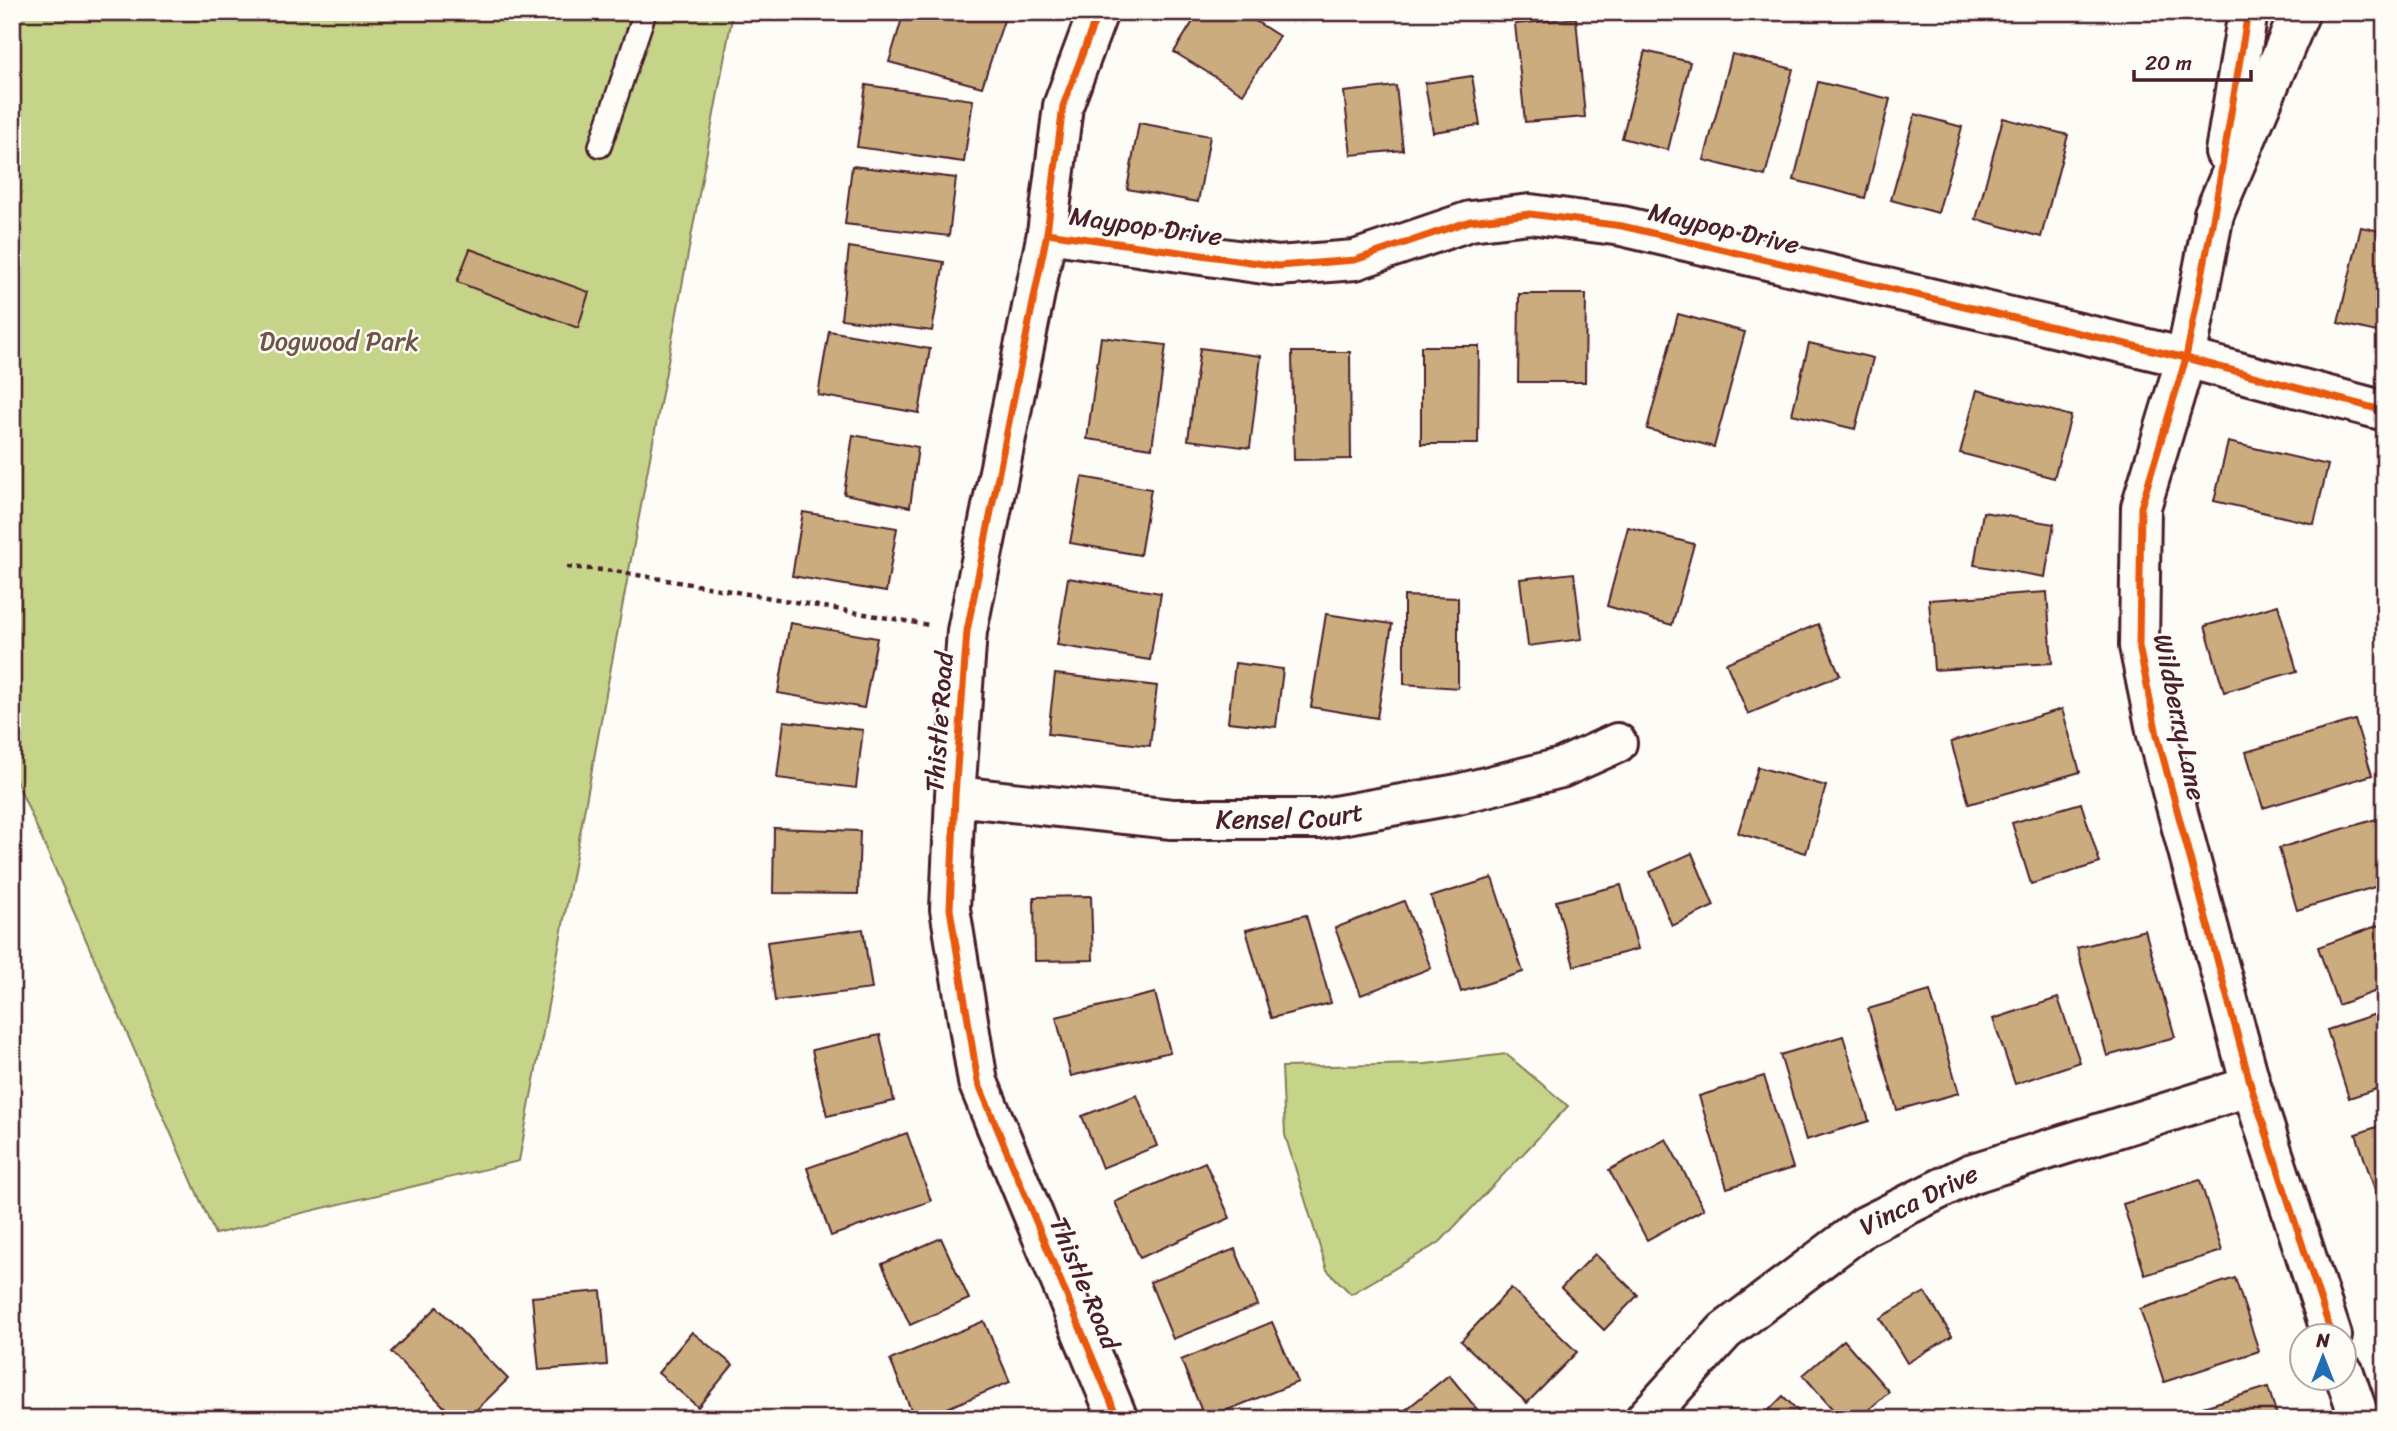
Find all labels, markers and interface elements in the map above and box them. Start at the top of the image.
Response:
scale bar [2134,38,2252,82]
text: 20 m [2145,44,2192,82]
street label: Maypop Drive [1644,188,1804,268]
street label: Maypop Drive [1067,193,1225,259]
park label: Dogwood Park [259,318,419,364]
street label: Wildberry Lane [2140,629,2220,805]
street label: Thistle Road [911,648,967,794]
street label: Kensel Court [1216,788,1367,842]
street label: Vinca Drive [1851,1150,1984,1248]
street label: Thistle Road [1036,1209,1135,1359]
north arrow [2288,1322,2358,1392]
text: N [2315,1324,2330,1357]

